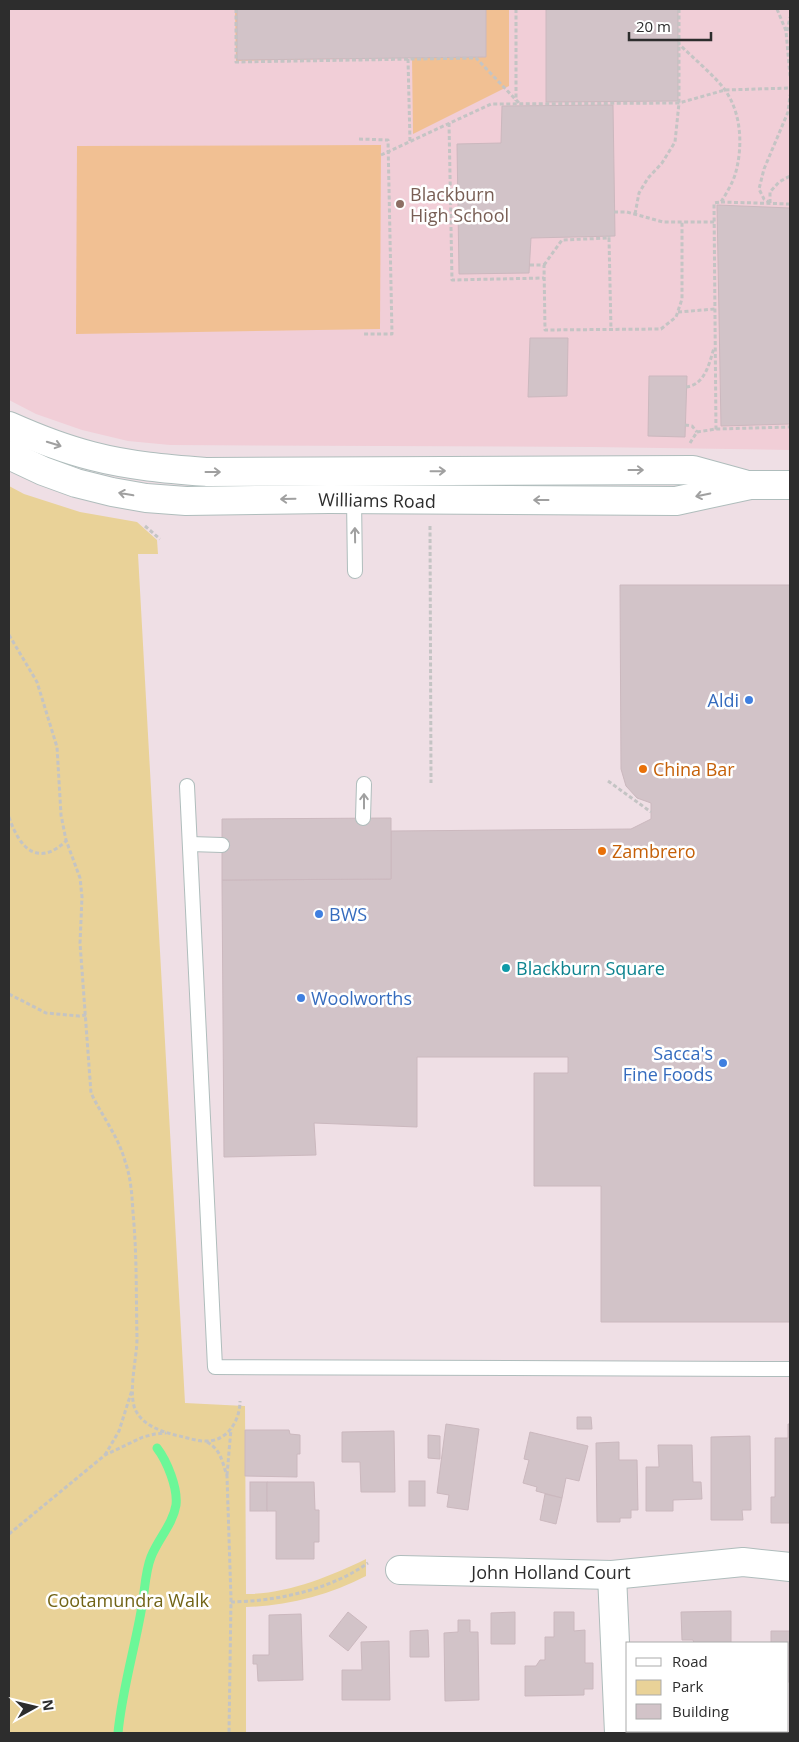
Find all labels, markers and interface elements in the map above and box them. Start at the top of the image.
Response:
scale bar [629,10,712,42]
text: 20 m [636,16,671,36]
place label: Blackburn High School [410,182,509,227]
marker: Blackburn High School [394,198,406,210]
one-way arrow [46,440,62,450]
one-way arrow [628,465,644,475]
one-way arrow [430,466,446,475]
one-way arrow [205,467,221,477]
street label: Williams Road [318,487,436,513]
one-way arrow [118,489,134,499]
one-way arrow [695,491,711,500]
one-way arrow [280,495,296,504]
one-way arrow [533,495,549,505]
one-way arrow [350,527,359,543]
place label: Aldi [708,688,739,712]
marker: Aldi [743,694,755,706]
place label: China Bar [653,757,735,781]
marker: China Bar [637,763,649,775]
one-way arrow [359,793,369,810]
place label: Zambrero [612,839,696,863]
marker: Zambrero [596,845,608,857]
place label: BWS [329,902,367,926]
marker: BWS [313,908,325,920]
place label: Blackburn Square [516,956,665,980]
marker: Blackburn Square [500,962,512,974]
place label: Woolworths [311,986,412,1010]
marker: Woolworths [295,992,307,1004]
place label: Sacca's Fine Foods [623,1041,713,1086]
marker: Sacca's Fine Foods [717,1057,729,1069]
street label: John Holland Court [469,1560,631,1584]
park label: Cootamundra Walk [47,1588,209,1612]
legend [626,1642,789,1732]
text: Road [672,1651,708,1671]
text: Park [672,1676,703,1696]
north arrow [10,1682,60,1732]
text: N [38,1698,59,1712]
text: Building [672,1701,729,1721]

